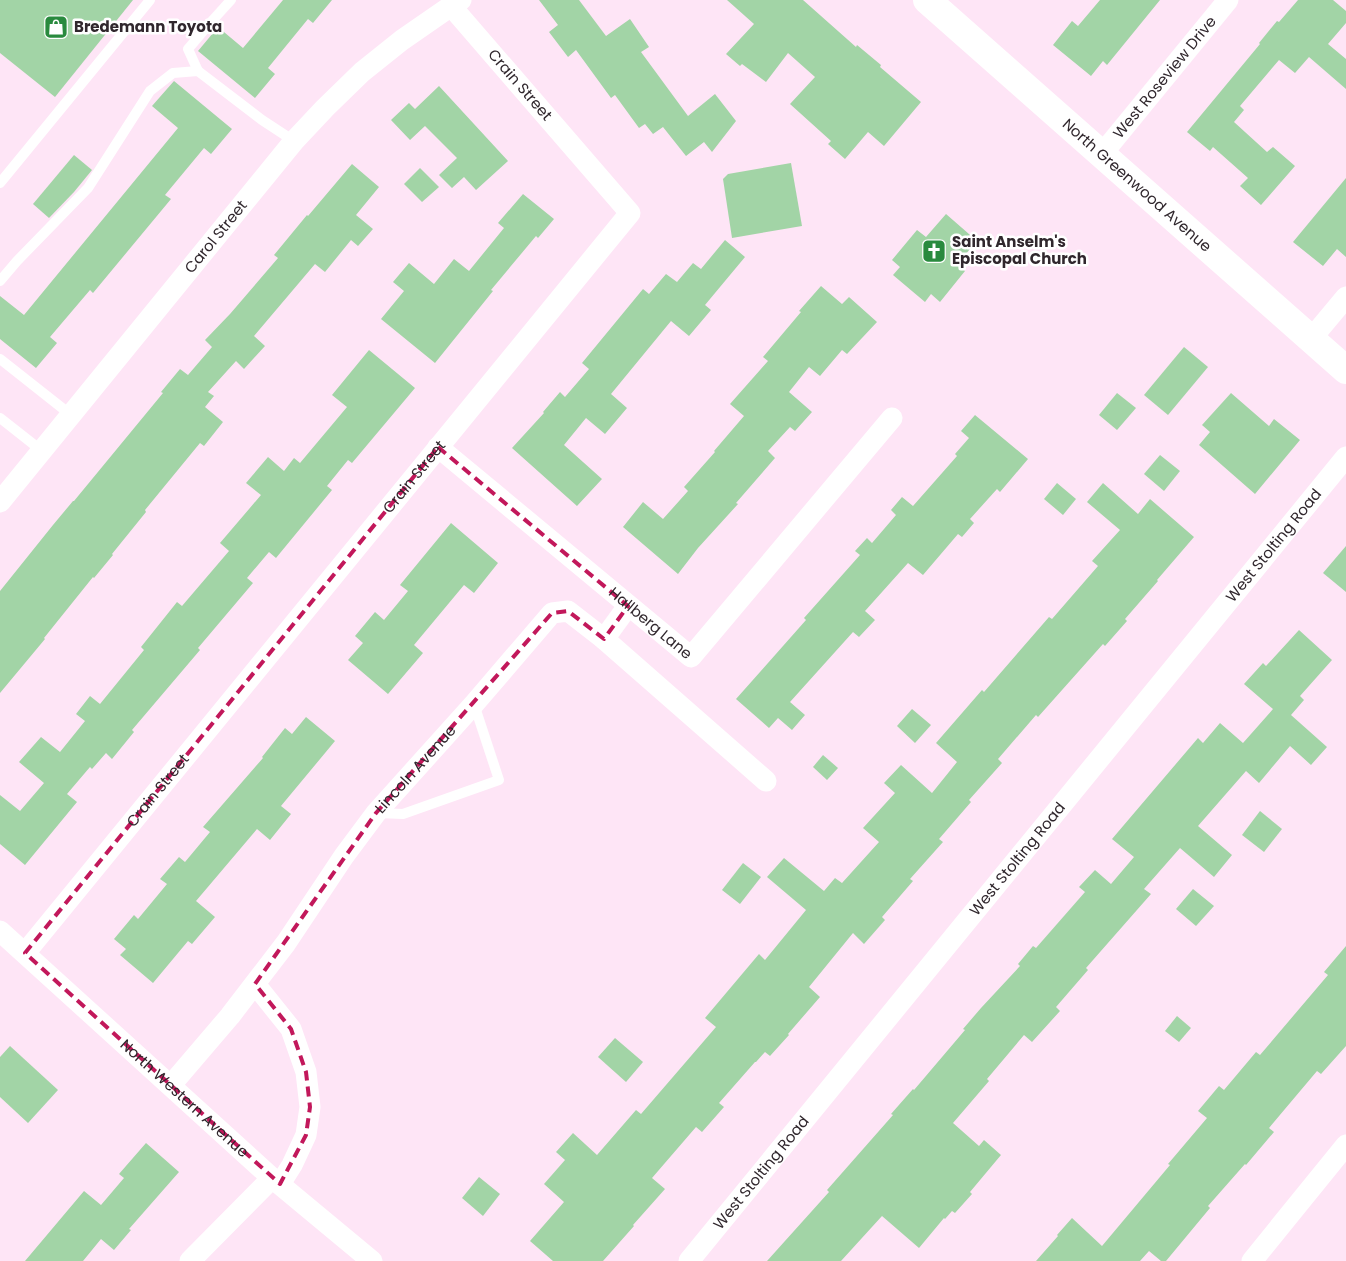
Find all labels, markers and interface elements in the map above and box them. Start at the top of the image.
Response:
street label: West Roseview Drive [1108,11,1221,143]
shop icon: Bredemann Toyota [43,14,69,40]
place label: Bredemann Toyota [74,16,222,37]
street label: Crain Street [483,44,557,125]
street label: North Greenwood Avenue [1058,113,1216,257]
street label: Carol Street [179,195,252,278]
place label: Saint Anselm's Episcopal Church [952,231,1087,269]
church icon: Saint Anselm's Episcopal Church [921,238,947,264]
street label: Crain Street [378,436,450,518]
street label: West Stolting Road [1221,484,1326,606]
street label: Hallberg Lane [604,582,697,664]
street label: Lincoln Avenue [370,720,460,818]
street label: Crain Street [121,749,194,831]
street label: West Stolting Road [964,798,1070,920]
street label: North Western Avenue [116,1034,254,1162]
street label: West Stolting Road [708,1111,813,1234]

